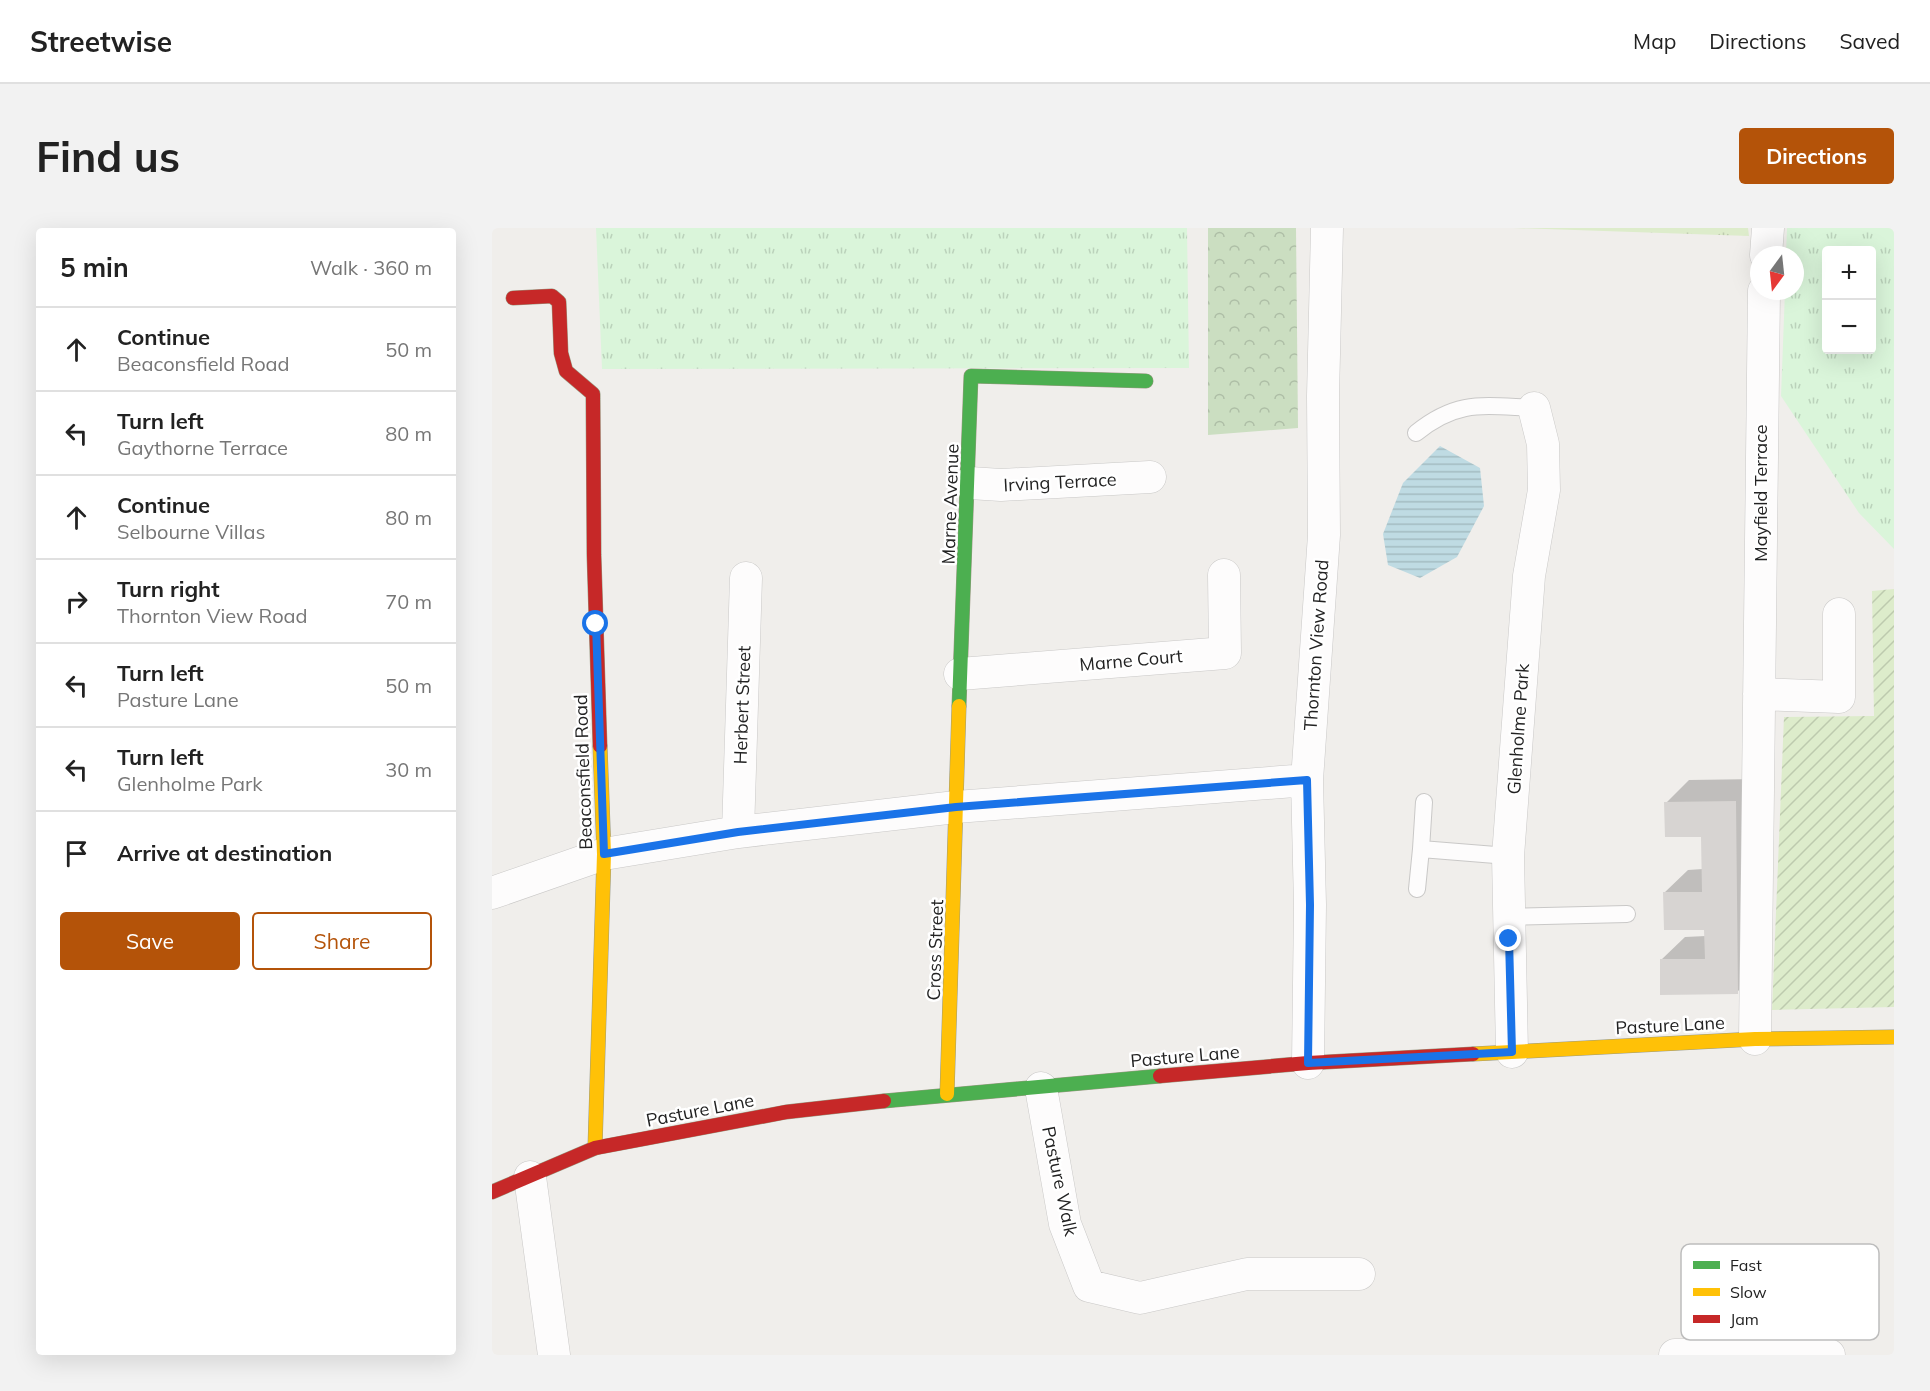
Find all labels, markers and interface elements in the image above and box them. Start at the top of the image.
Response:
text: Streetwise [30,24,172,59]
text: Map [1633,28,1676,54]
text: Directions [1709,28,1806,54]
text: Saved [1839,28,1900,54]
button: Directions [1739,128,1894,184]
text: Find us [36,130,180,183]
north arrow [1750,246,1804,300]
map controls [1822,246,1876,354]
button: + [1822,246,1876,300]
text: 5 min [60,251,129,284]
text: Walk · 360 m [310,255,432,280]
button: − [1822,300,1876,354]
text: Continue [117,323,210,351]
icon: ahead [60,333,93,366]
text: 50 m [385,337,432,362]
text: Beaconsfield Road [117,351,290,376]
text: Turn left [117,407,204,435]
icon: left [60,417,93,450]
text: 80 m [385,421,432,446]
street label: Mayfield Terrace [1749,424,1772,562]
text: Gaythorne Terrace [117,435,288,460]
street label: Marne Avenue [936,443,964,565]
street label: Irving Terrace [1003,468,1117,496]
text: Continue [117,491,210,519]
icon: ahead [60,501,93,534]
text: 80 m [385,505,432,530]
text: Selbourne Villas [117,519,265,544]
street label: Thornton View Road [1299,559,1333,731]
text: Turn right [117,575,220,603]
icon: right [60,585,93,618]
text: 70 m [385,589,432,614]
text: Thornton View Road [117,603,308,628]
route start [582,610,608,636]
street label: Marne Court [1078,644,1184,676]
street label: Herbert Street [728,645,756,765]
text: Turn left [117,659,204,687]
street label: Glenholme Park [1502,662,1534,795]
icon: left [60,669,93,702]
text: 50 m [385,673,432,698]
text: Pasture Lane [117,687,239,712]
street label: Beaconsfield Road [569,694,597,850]
text: Turn left [117,743,204,771]
icon: left [60,753,93,786]
text: 30 m [385,757,432,782]
text: Glenholme Park [117,771,263,796]
icon: arrive [60,837,93,870]
text: Arrive at destination [117,839,332,867]
street label: Cross Street [922,899,948,1001]
button: Save [60,912,240,970]
button: Share [252,912,432,970]
route end [1495,925,1521,951]
street label: Pasture Lane [1615,1011,1725,1039]
street label: Pasture Lane [1129,1040,1241,1072]
street label: Pasture Lane [644,1088,756,1132]
street label: Pasture Walk [1037,1124,1083,1239]
legend [1681,1244,1879,1340]
text: Fast [1730,1255,1762,1275]
text: Slow [1730,1282,1767,1302]
text: Jam [1730,1309,1759,1329]

